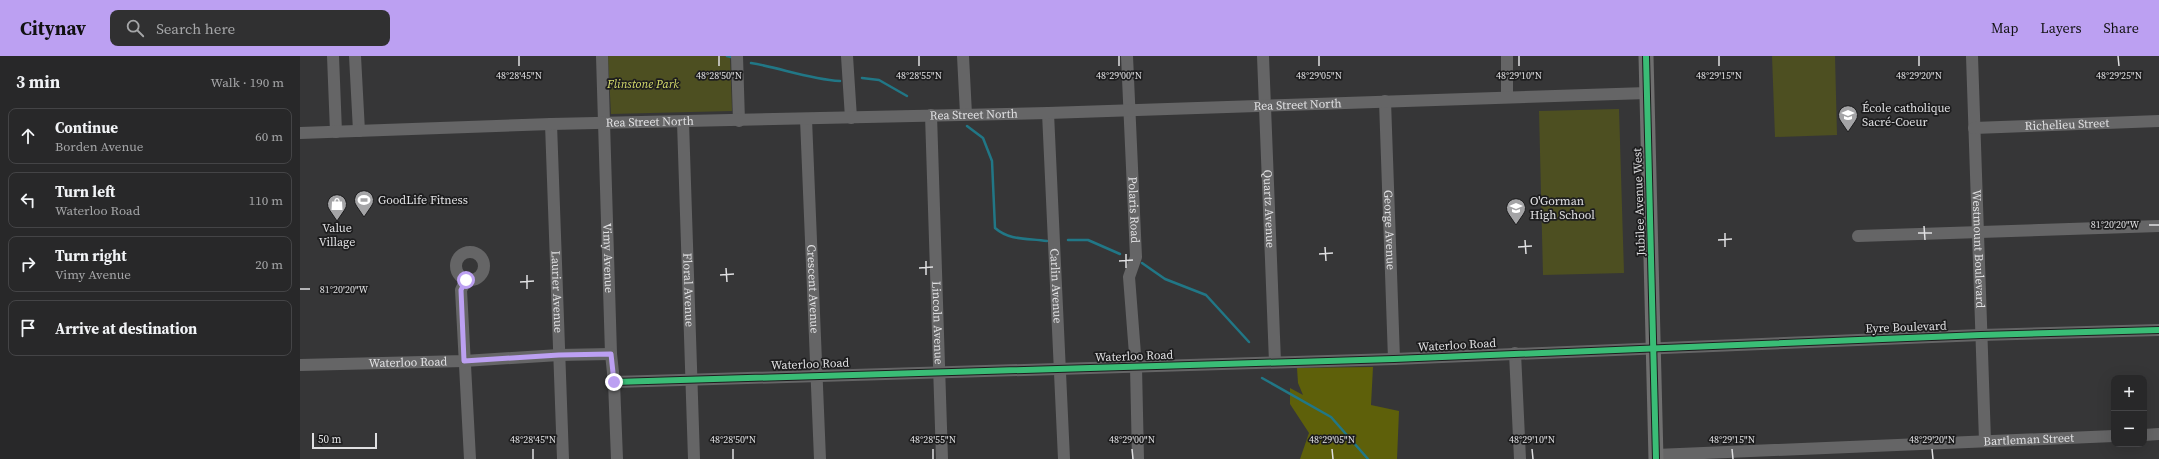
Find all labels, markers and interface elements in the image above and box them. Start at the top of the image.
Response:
search box [110,10,390,46]
text: Citynav [20,15,86,41]
icon: search [124,17,146,39]
text: Search here [156,18,235,39]
text: Map [1991,18,2018,38]
text: Layers [2040,18,2082,38]
text: Share [2104,18,2139,38]
text: 48°28'45"N [496,69,542,82]
text: 48°28'50"N [696,69,742,82]
text: 48°28'55"N [896,69,942,82]
text: 48°29'00"N [1096,69,1142,82]
text: 48°29'05"N [1296,69,1342,82]
text: 48°29'10"N [1496,69,1542,82]
text: 48°29'15"N [1696,69,1742,82]
text: 48°29'20"N [1896,69,1942,82]
text: 48°29'25"N [2096,69,2142,82]
text: 3 min [16,70,60,94]
text: Walk · 190 m [211,74,284,91]
park label: Flinstone Park [606,76,679,92]
street label: Rea Street North [1253,95,1342,114]
place label: École catholique Sacré-Coeur [1862,100,1950,130]
school or university icon: École catholique Sacré-Coeur [1837,104,1859,132]
street label: Rea Street North [929,106,1018,124]
street label: Rea Street North [606,113,694,131]
street label: Richelieu Street [2024,115,2110,134]
text: Continue [55,117,118,138]
icon: ahead [17,125,39,147]
text: 60 m [255,128,283,145]
text: Borden Avenue [55,138,143,155]
street label: Jubilee Avenue West [1629,148,1649,257]
street label: Quartz Avenue [1259,169,1279,248]
street label: Polaris Road [1124,176,1143,244]
text: Turn left [55,181,115,202]
icon: left [17,189,39,211]
sports icon: GoodLife Fitness [353,189,375,217]
street label: George Avenue [1380,189,1399,270]
street label: Westmount Boulevard [1969,189,1989,309]
text: 110 m [249,192,283,209]
place label: GoodLife Fitness [378,192,468,208]
shop icon: Value Village [326,193,348,221]
place label: O'Gorman High School [1530,193,1595,223]
school or university icon: O'Gorman High School [1505,197,1527,225]
text: Waterloo Road [55,202,140,219]
text: 81°20'20"W [2091,218,2140,231]
place label: Value Village [319,220,355,250]
street label: Vimy Avenue [599,223,617,293]
street label: Crescent Avenue [803,244,823,334]
text: Turn right [55,245,127,266]
street label: Carlin Avenue [1046,248,1066,324]
street label: Laurier Avenue [548,250,566,333]
icon: right [17,253,39,275]
street label: Floral Avenue [679,253,698,327]
text: 20 m [255,256,283,273]
text: Vimy Avenue [55,266,131,283]
route start [457,271,475,289]
street label: Lincoln Avenue [928,281,947,365]
text: 81°20'20"W [320,283,369,296]
icon: arrive [17,317,39,339]
text: Arrive at destination [55,318,197,339]
street label: Eyre Boulevard [1865,318,1947,336]
street label: Waterloo Road [1417,335,1497,355]
street label: Waterloo Road [1094,347,1174,365]
street label: Waterloo Road [368,353,448,371]
street label: Waterloo Road [770,355,850,373]
route end [605,373,623,391]
map controls [2111,375,2147,447]
button: + [2111,375,2147,411]
button: − [2111,411,2147,447]
street label: Bartleman Street [1983,430,2074,449]
scale bar [312,431,377,450]
text: 50 m [318,432,341,447]
text: 48°28'45"N [510,433,556,446]
text: 48°28'50"N [710,433,756,446]
text: 48°28'55"N [910,433,956,446]
text: 48°29'00"N [1109,433,1155,446]
text: 48°29'05"N [1309,433,1355,446]
text: 48°29'10"N [1509,433,1555,446]
text: 48°29'15"N [1709,433,1755,446]
text: 48°29'20"N [1909,433,1955,446]

